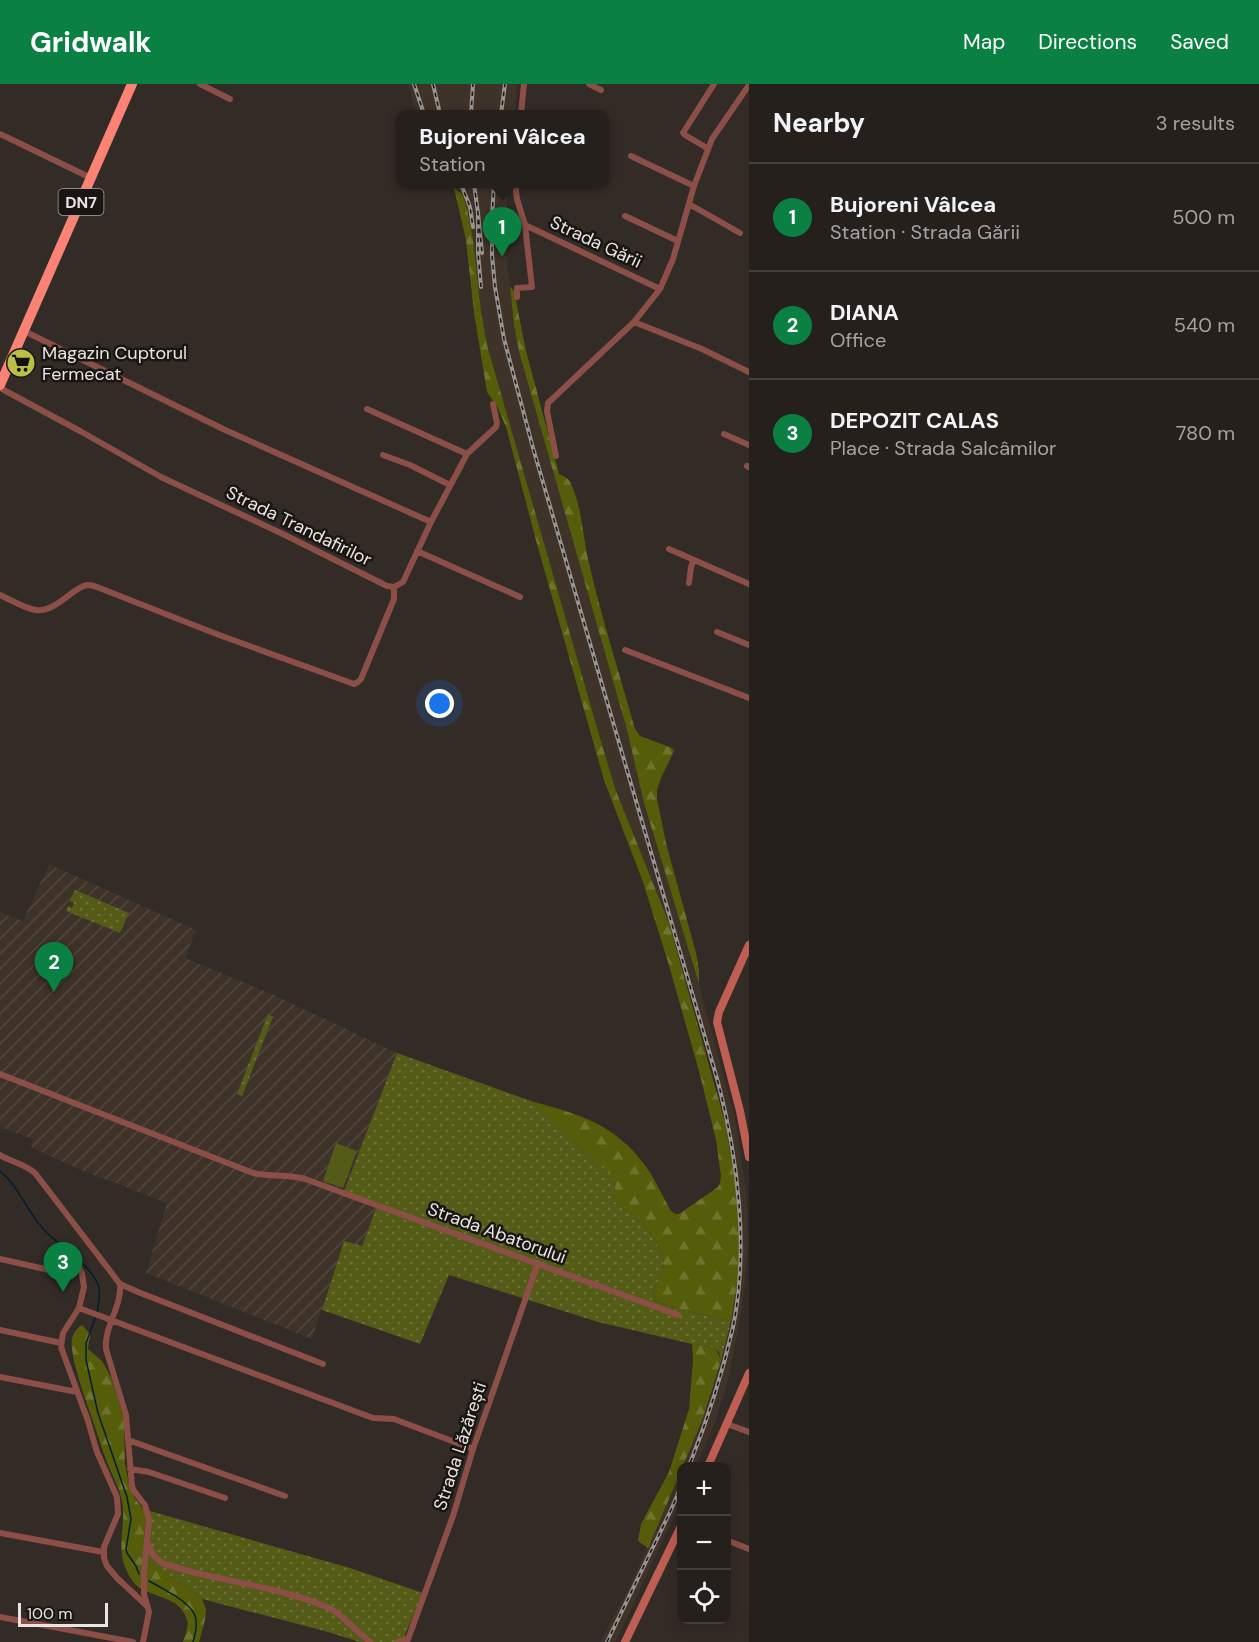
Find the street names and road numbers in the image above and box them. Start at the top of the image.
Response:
road number: DN7 [58,189,104,215]
street label: Strada Gării [546,210,646,274]
street label: Strada Trandafirilor [222,480,376,572]
street label: Strada Abatorului [424,1197,570,1269]
street label: Strada Lăzărești [428,1379,492,1513]

